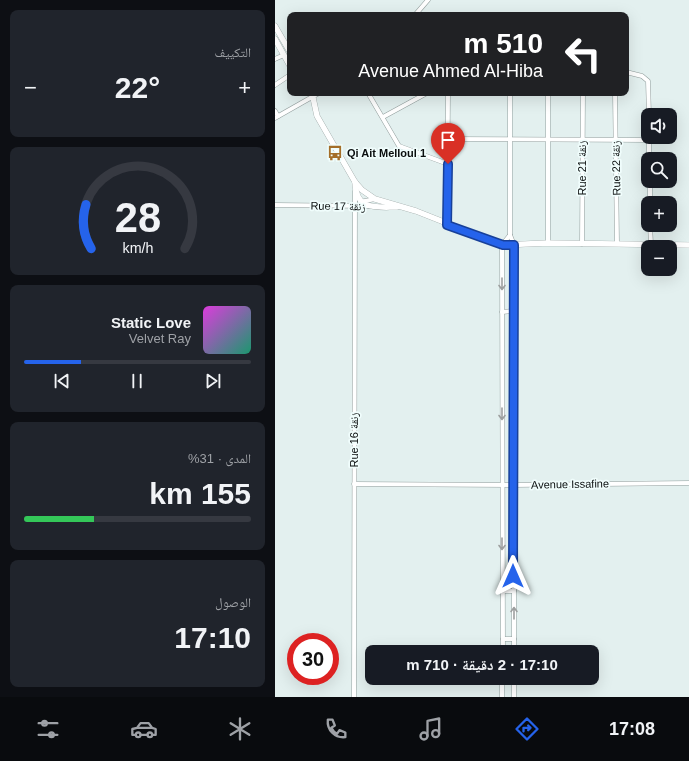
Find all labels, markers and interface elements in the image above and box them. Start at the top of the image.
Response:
text: 510 m [464,28,543,59]
icon: left [557,28,609,80]
text: التكييف [215,45,251,60]
text: Avenue Ahmed Al-Hiba [358,61,543,81]
text: 22° [115,71,160,104]
text: − [24,75,37,100]
text: + [238,75,251,100]
map controls [641,108,677,276]
button: sound [641,108,677,144]
pin [431,123,465,164]
icon: arrive [437,129,459,151]
street label: Rue 21 زنقة [576,140,588,196]
street label: Rue 22 زنقة [610,140,622,196]
bus stop icon: Qi Ait Melloul 1 [326,144,344,162]
place label: Qi Ait Melloul 1 [347,147,426,159]
button: search [641,152,677,188]
text: 28 [114,194,161,241]
button: + [641,196,677,232]
street label: Rue 17 زنقة [310,200,366,212]
text: km/h [122,240,153,256]
button: − [641,240,677,276]
one-way arrow [498,277,506,290]
text: Static Love [111,314,191,331]
text: Velvet Ray [129,331,191,346]
icon: previous [51,370,73,392]
icon: pause [126,370,148,392]
icon: next [202,370,224,392]
one-way arrow [498,407,506,420]
street label: Rue 16 زنقة [348,412,360,468]
text: المدى · 31% [188,451,251,466]
text: 155 km [149,477,251,510]
street label: Avenue Issafine [531,477,609,491]
one-way arrow [498,537,506,550]
position arrow [492,555,534,597]
text: الوصول [215,595,251,610]
one-way arrow [510,607,518,620]
text: 17:10 [174,621,251,654]
speed limit sign: 30 [287,633,339,685]
text: 17:10 · 2 دقيقة · 710 m [406,656,558,673]
icon: filters [34,715,62,743]
icon: car [130,715,158,743]
icon: climate [226,715,254,743]
icon: phone [322,715,350,743]
icon: music [417,715,445,743]
icon: directions [513,715,541,743]
text: 17:08 [609,719,655,739]

